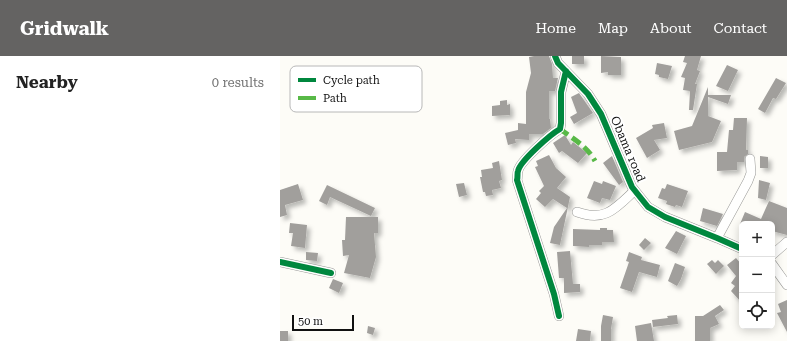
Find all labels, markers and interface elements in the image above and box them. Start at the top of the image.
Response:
text: Gridwalk [20,17,109,40]
text: Home [535,20,576,36]
text: Map [598,20,628,36]
text: About [650,20,692,36]
text: Contact [714,20,767,36]
legend [290,66,422,112]
text: Nearby [16,72,78,92]
text: Cycle path [323,74,380,87]
text: 0 results [212,75,264,90]
text: Path [323,92,347,105]
street label: Obama road [608,114,648,184]
map controls [739,221,775,329]
button: + [739,221,775,257]
button: − [739,257,775,293]
button: locate [739,293,775,329]
scale bar [292,313,354,332]
text: 50 m [298,315,323,328]

